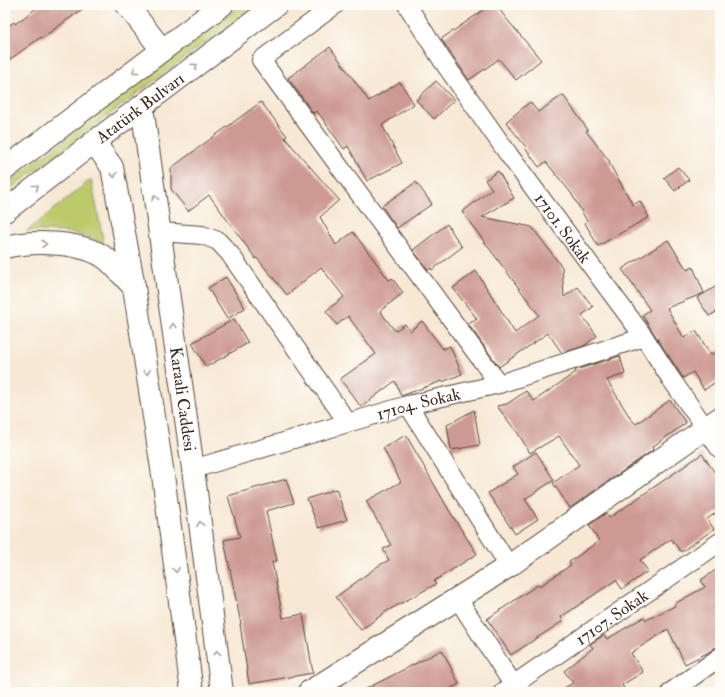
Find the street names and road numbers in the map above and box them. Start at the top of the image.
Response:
street label: Atatürk Bulvarı [91,68,189,148]
street label: 17101. Sokak [530,189,595,267]
street label: Karaali Caddesi [165,346,200,453]
street label: 17104. Sokak [374,383,463,425]
street label: 17107. Sokak [571,585,652,650]

